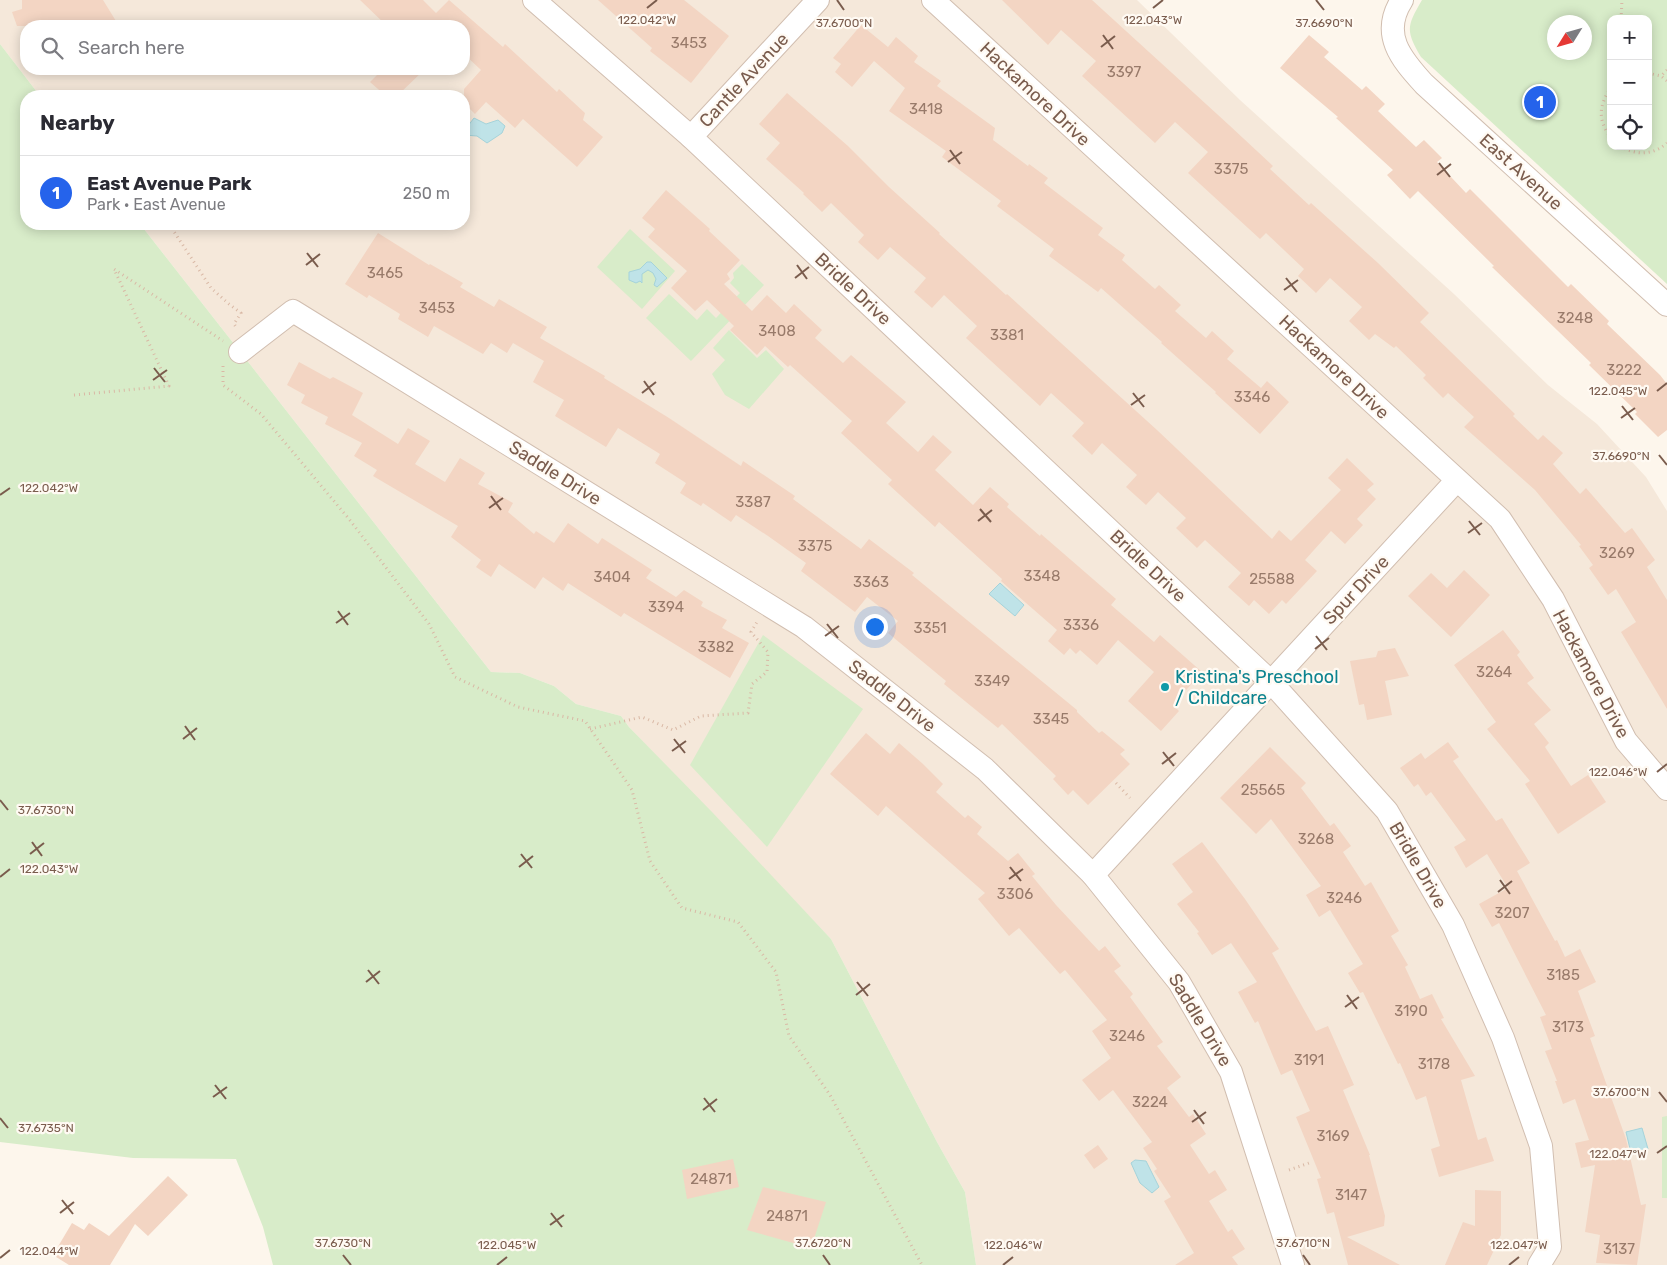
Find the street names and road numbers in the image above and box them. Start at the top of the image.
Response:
street label: Cantle Avenue [695,28,793,132]
street label: Hackamore Drive [975,37,1095,151]
street label: East Avenue [1475,129,1567,215]
street label: Bridle Drive [810,248,896,330]
street label: Hackamore Drive [1274,310,1394,424]
street label: Saddle Drive [505,436,605,510]
street label: Bridle Drive [1105,525,1191,607]
street label: Spur Drive [1318,551,1394,629]
street label: Hackamore Drive [1548,606,1634,742]
street label: Saddle Drive [844,655,940,737]
street label: Bridle Drive [1384,818,1452,912]
street label: Saddle Drive [1164,969,1236,1071]

